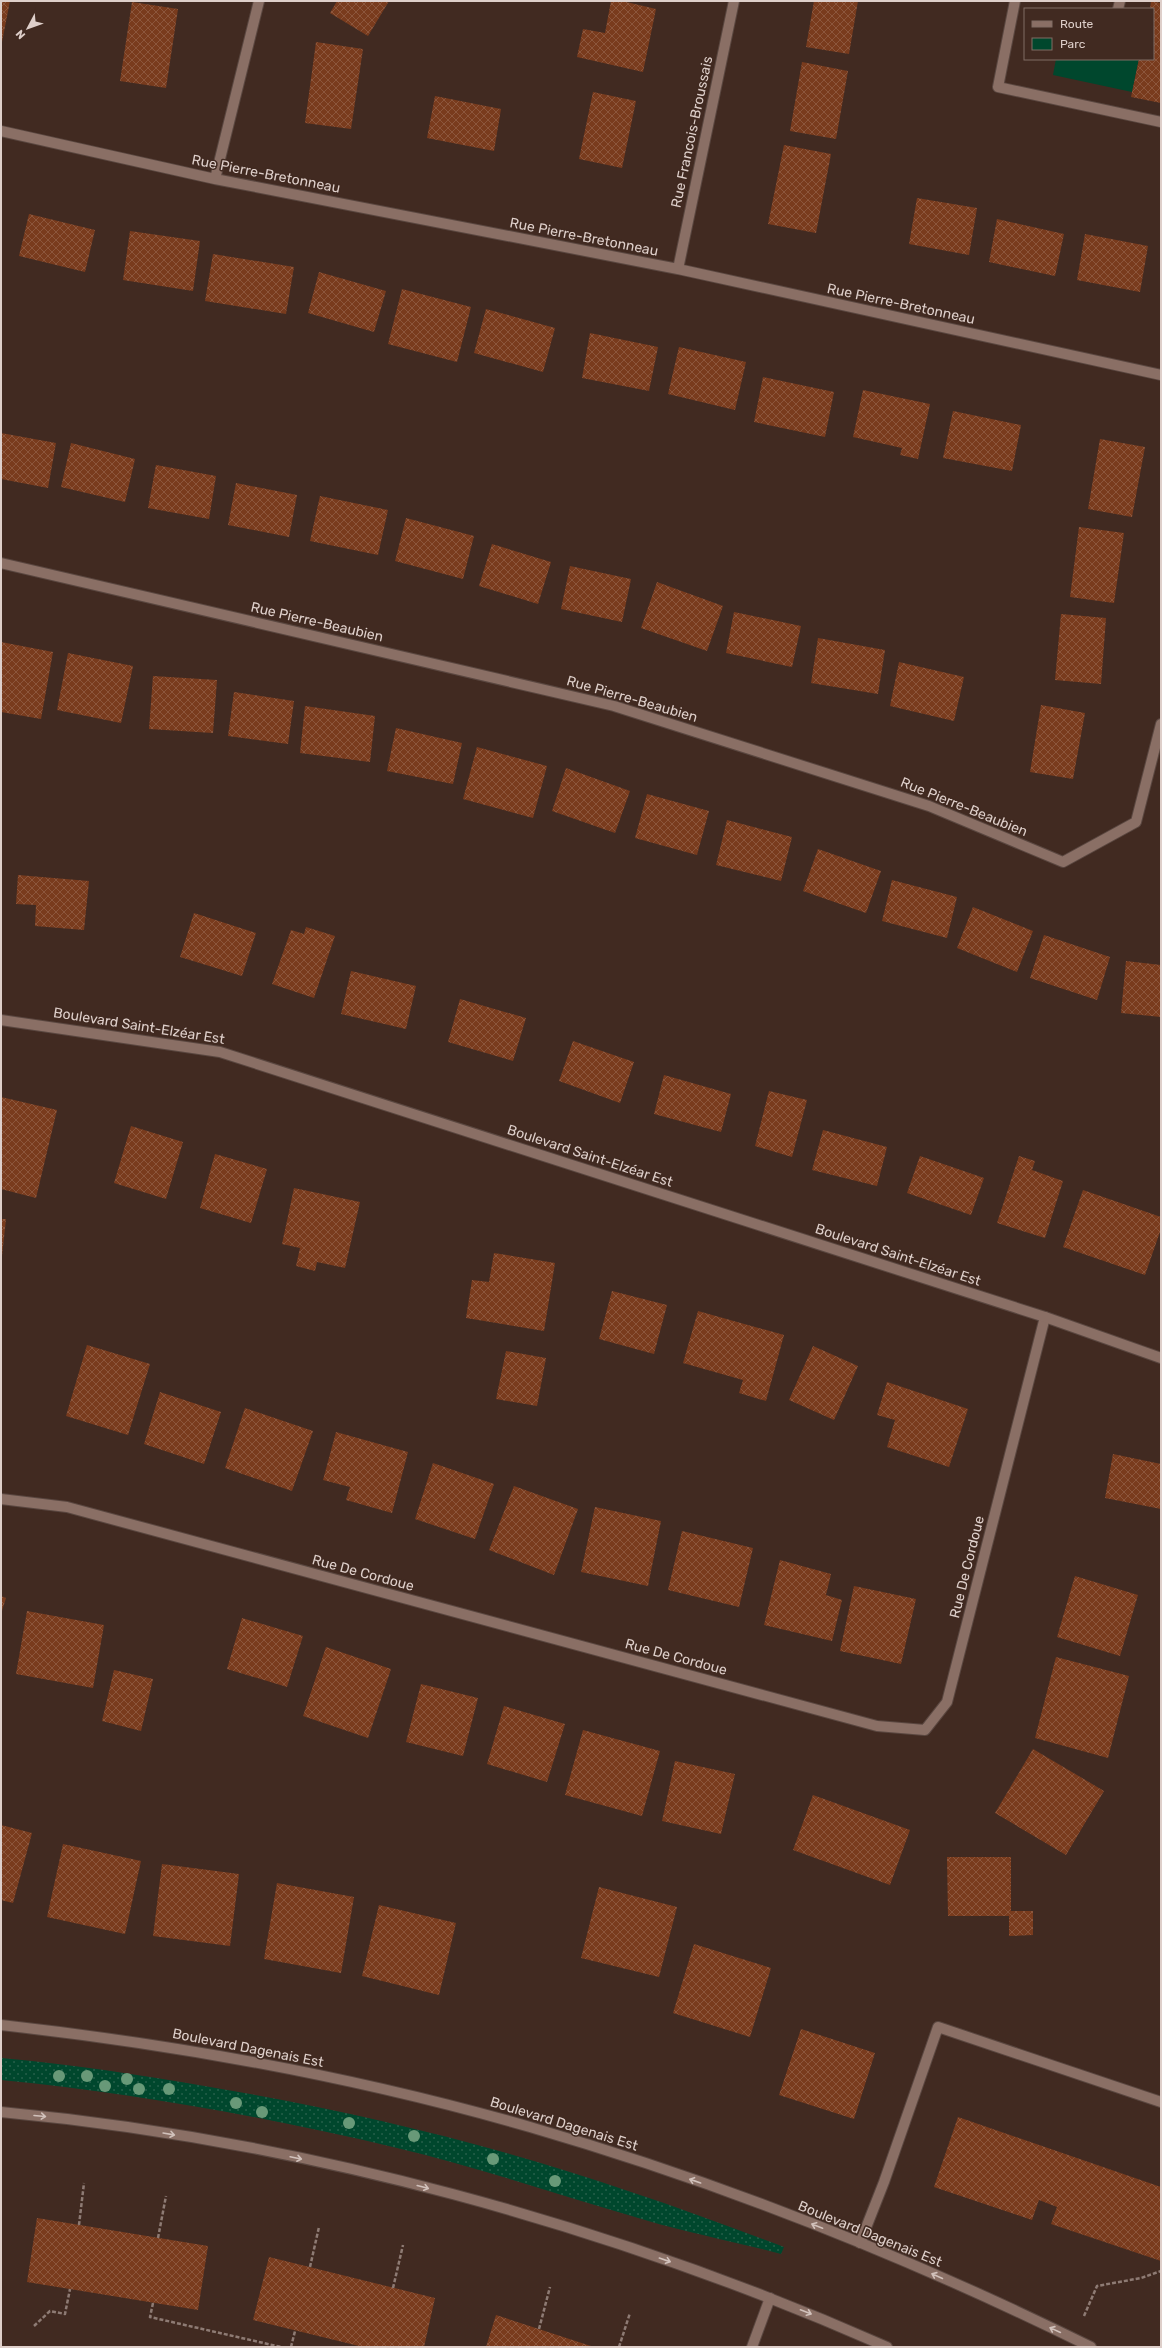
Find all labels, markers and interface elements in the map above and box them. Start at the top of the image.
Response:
north arrow [8,8,48,48]
legend [1024,8,1154,60]
text: Route [1060,17,1094,31]
text: N [13,27,28,41]
text: Parc [1060,37,1086,51]
street label: Rue Francois-Broussais [668,55,716,209]
street label: Rue Pierre-Bretonneau [190,151,342,197]
street label: Rue Pierre-Bretonneau [508,214,660,260]
street label: Rue Pierre-Bretonneau [825,280,977,328]
street label: Rue Pierre-Beaubien [249,598,385,646]
street label: Rue Pierre-Beaubien [565,672,699,726]
street label: Rue Pierre-Beaubien [898,774,1030,840]
street label: Boulevard Saint-Elzéar Est [52,1004,226,1048]
street label: Boulevard Saint-Elzéar Est [505,1121,675,1191]
street label: Boulevard Saint-Elzéar Est [813,1220,983,1290]
street label: Rue De Cordoue [946,1514,988,1620]
street label: Rue De Cordoue [310,1551,416,1595]
street label: Rue De Cordoue [623,1635,729,1679]
street label: Boulevard Dagenais Est [171,2025,326,2071]
street label: Boulevard Dagenais Est [488,2093,641,2155]
one-way arrow [33,2112,46,2119]
one-way arrow [162,2130,175,2138]
one-way arrow [289,2154,302,2162]
one-way arrow [690,2177,702,2185]
one-way arrow [416,2184,429,2192]
street label: Boulevard Dagenais Est [796,2197,945,2271]
one-way arrow [812,2222,824,2230]
one-way arrow [658,2257,671,2264]
one-way arrow [932,2272,944,2279]
one-way arrow [800,2309,812,2317]
one-way arrow [1050,2326,1062,2333]

